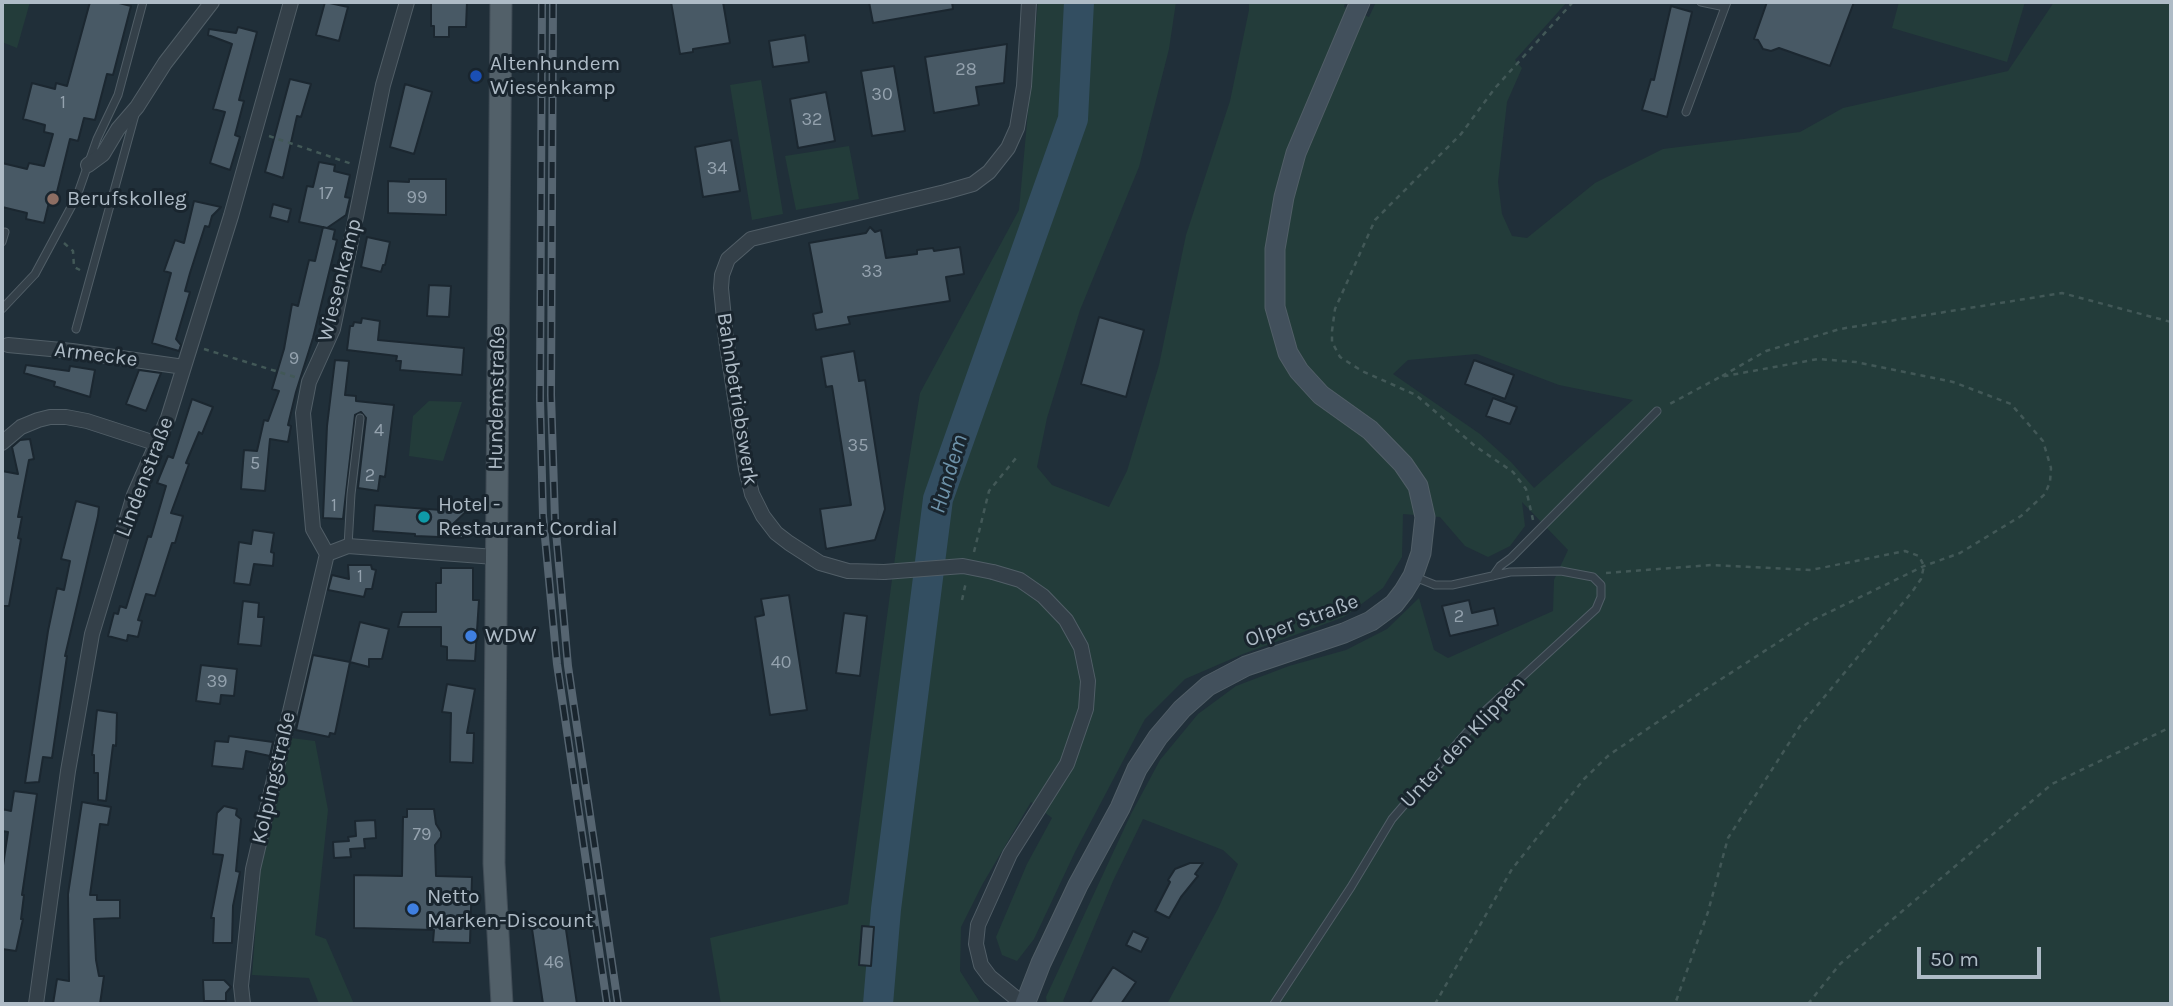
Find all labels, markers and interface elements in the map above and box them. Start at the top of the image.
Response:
place label: Altenhundem Wiesenkamp [490,51,620,101]
house number: 28 [955,59,977,81]
marker: Altenhundem Wiesenkamp [468,68,484,84]
house number: 30 [871,84,893,106]
house number: 1 [60,92,66,114]
house number: 32 [801,109,823,131]
house number: 34 [707,158,727,180]
house number: 17 [319,183,333,205]
place label: Berufskolleg [67,186,187,212]
house number: 99 [407,187,427,209]
marker: Berufskolleg [45,191,61,207]
street label: Wiesenkamp [313,216,367,344]
house number: 33 [861,261,883,283]
street label: Bahnbetriebswerk [711,311,763,487]
street label: Hundemstraße [483,326,511,470]
street label: Armecke [53,337,139,373]
house number: 9 [289,348,299,370]
street label: Lindenstraße [111,413,179,541]
house number: 4 [374,420,384,442]
water label: Hundem [924,431,974,517]
house number: 35 [848,435,868,457]
house number: 5 [250,453,260,475]
house number: 2 [365,465,375,487]
place label: Hotel - Restaurant Cordial [438,492,618,542]
house number: 1 [331,495,337,517]
marker: Hotel - Restaurant Cordial [416,509,432,525]
house number: 1 [357,566,363,588]
street label: Olper Straße [1242,589,1362,653]
house number: 2 [1454,606,1464,628]
place label: WDW [485,623,536,649]
marker: WDW [463,628,479,644]
house number: 40 [771,652,791,674]
house number: 39 [206,671,228,693]
street label: Unter den Klippen [1395,671,1531,813]
street label: Kolpingstraße [247,709,301,847]
house number: 79 [413,824,431,846]
place label: Netto Marken-Discount [427,884,593,934]
marker: Netto Marken-Discount [405,901,421,917]
scale bar [1921,932,2045,976]
text: 50 m [1930,947,1979,971]
house number: 46 [544,952,564,974]

